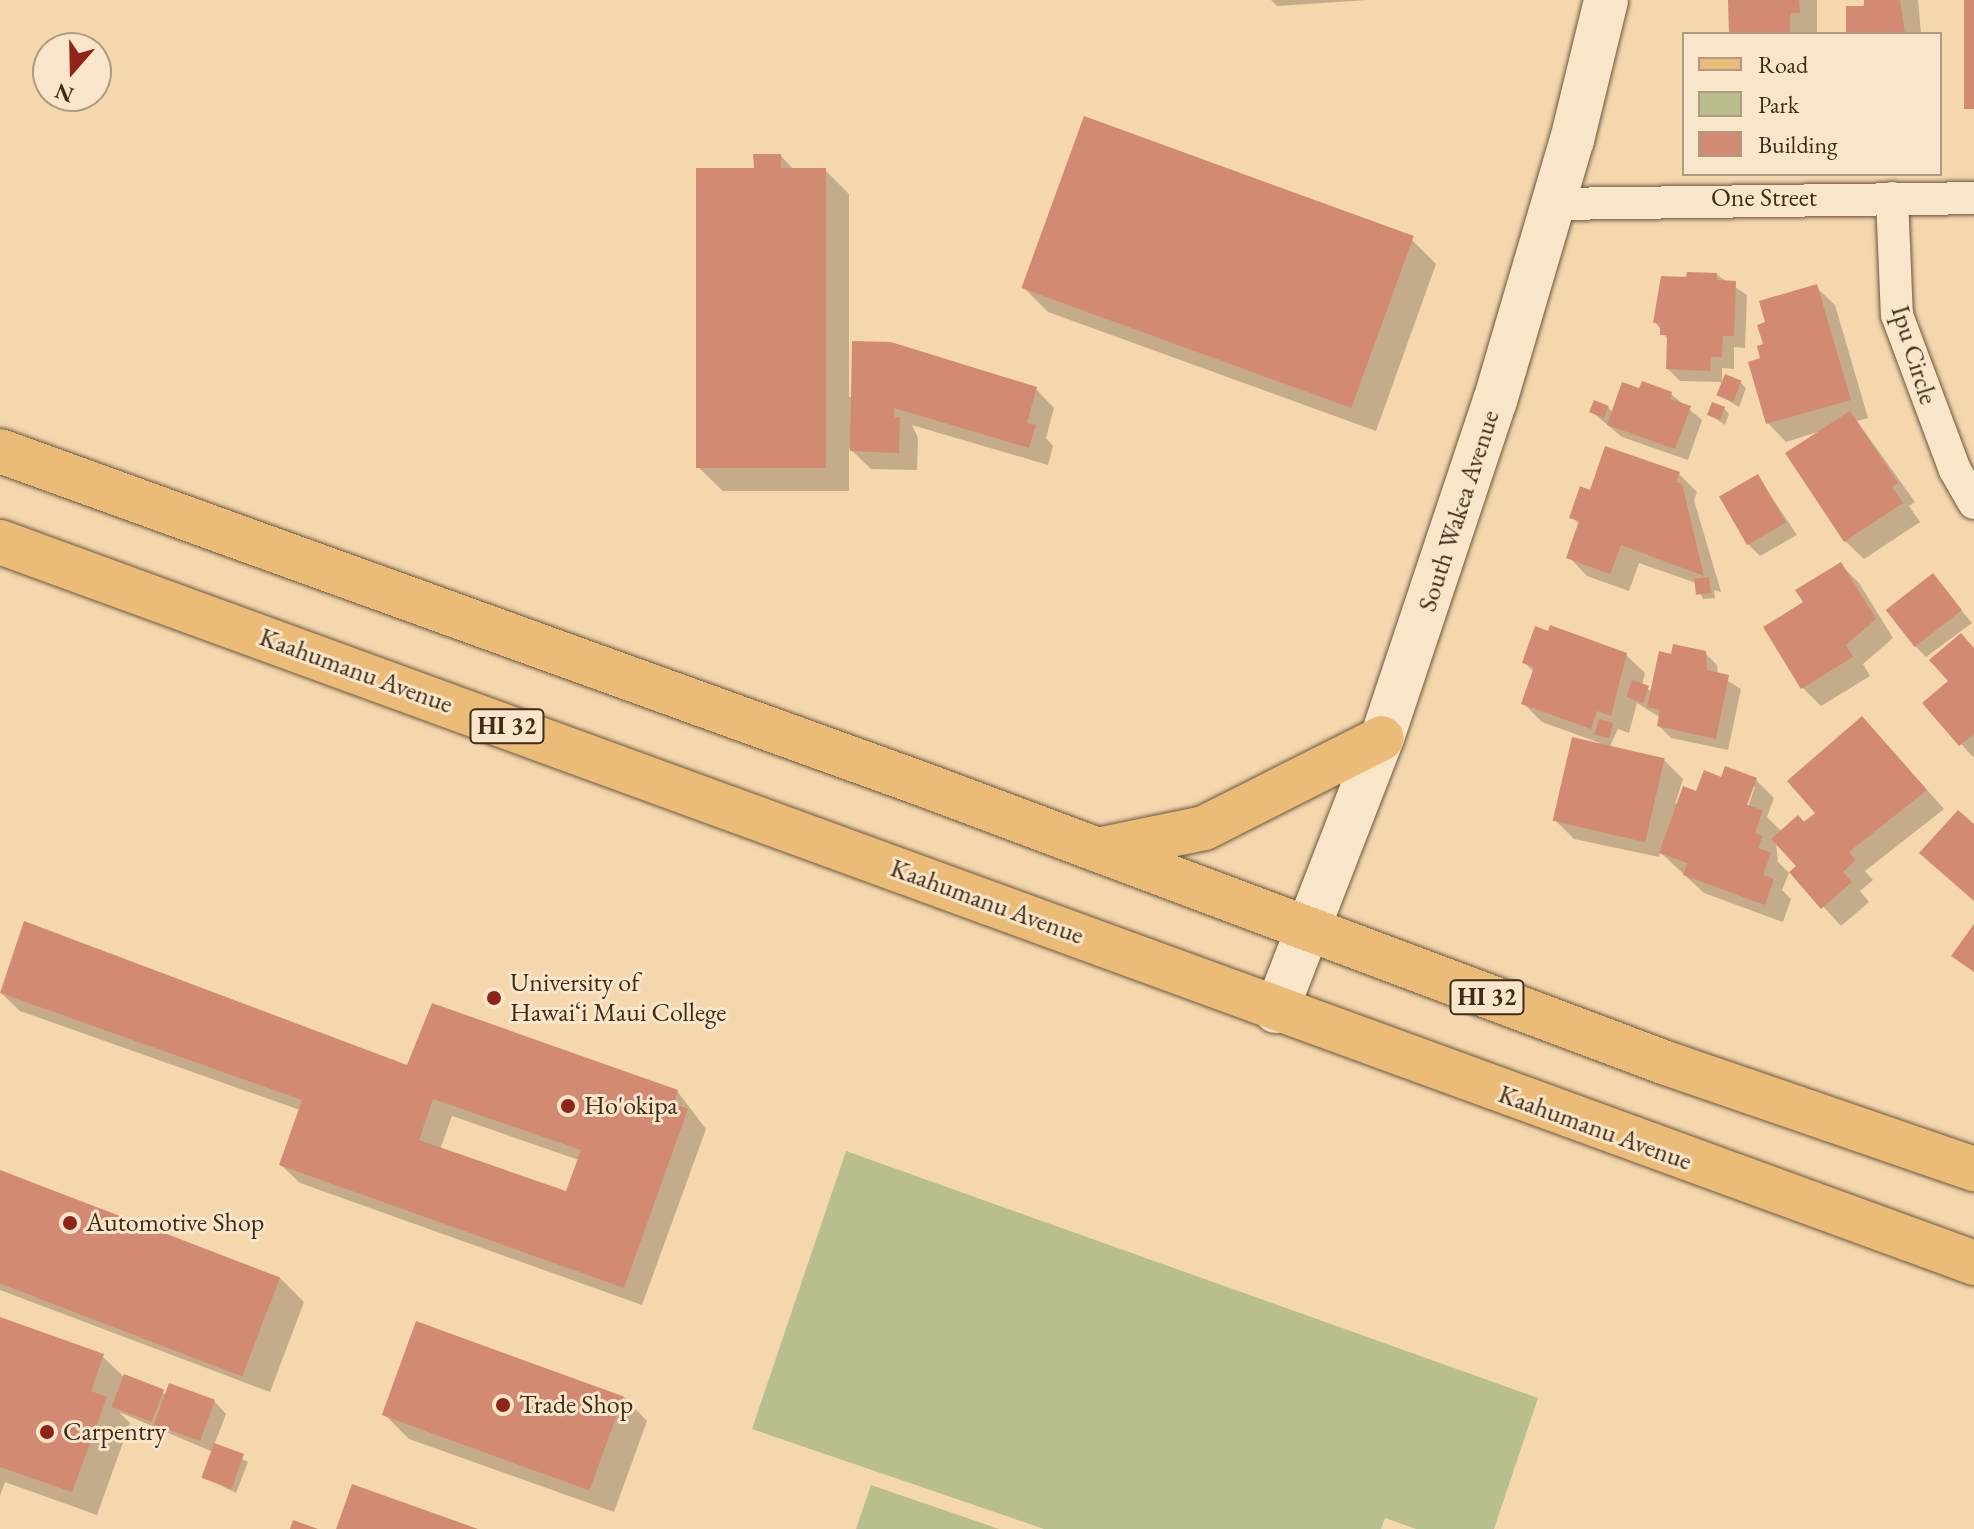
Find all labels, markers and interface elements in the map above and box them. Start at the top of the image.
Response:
north arrow [32,32,112,112]
legend [1682,32,1942,176]
text: Road [1758,49,1808,80]
text: N [51,76,78,110]
text: Park [1758,89,1799,120]
text: Building [1758,129,1838,160]
street label: One Street [1711,182,1817,214]
street label: Ipu Circle [1884,302,1944,408]
street label: South Wakea Avenue [1412,407,1506,615]
street label: Kaahumanu Avenue [255,622,457,720]
road number: HI 32 [469,706,545,746]
street label: Kaahumanu Avenue [886,853,1088,951]
place label: University of Hawai‘i Maui College [510,967,727,1028]
road number: HI 32 [1449,977,1525,1017]
marker: University of Hawai‘i Maui College [485,989,503,1007]
street label: Kaahumanu Avenue [1494,1079,1696,1177]
place label: Ho'okipa [584,1090,678,1122]
marker: Ho'okipa [559,1097,577,1115]
place label: Automotive Shop [86,1207,264,1239]
marker: Automotive Shop [61,1214,79,1232]
place label: Trade Shop [519,1389,633,1421]
marker: Trade Shop [494,1396,512,1414]
place label: Carpentry [63,1416,166,1448]
marker: Carpentry [38,1423,56,1441]

